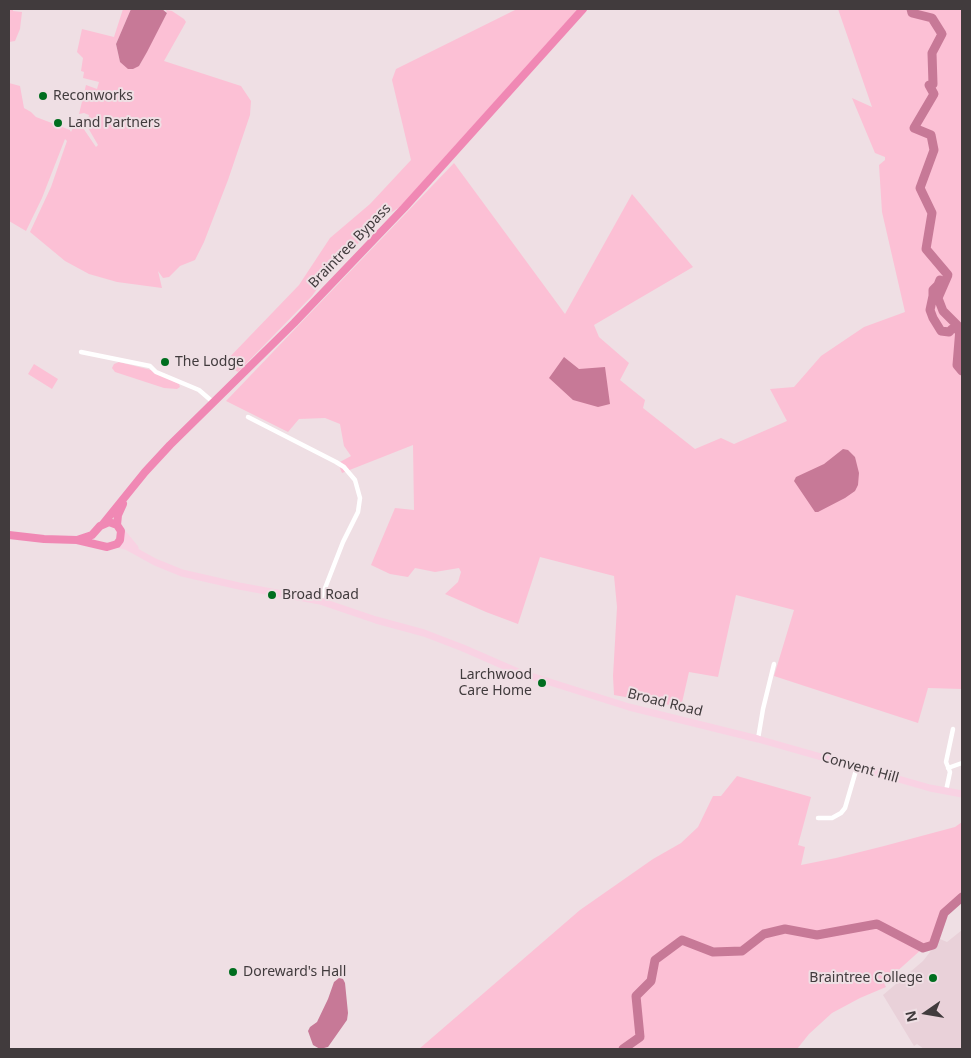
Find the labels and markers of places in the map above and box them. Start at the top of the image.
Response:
place label: Reconworks [53,88,133,104]
marker: Reconworks [37,90,49,102]
place label: Land Partners [68,115,160,131]
marker: Land Partners [52,117,64,129]
place label: The Lodge [175,354,244,370]
marker: The Lodge [159,356,171,368]
place label: Broad Road [282,587,359,603]
marker: Broad Road [266,589,278,601]
place label: Larchwood Care Home [458,667,532,700]
marker: Larchwood Care Home [536,677,548,689]
place label: Doreward's Hall [243,964,346,980]
marker: Doreward's Hall [227,966,239,978]
place label: Braintree College [809,970,923,986]
marker: Braintree College [927,972,939,984]

